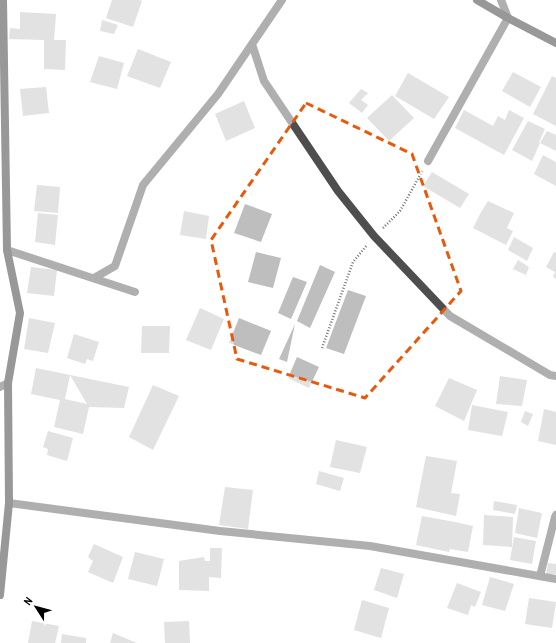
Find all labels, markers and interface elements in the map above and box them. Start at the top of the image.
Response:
north arrow [16,587,56,627]
text: N [20,594,35,608]

